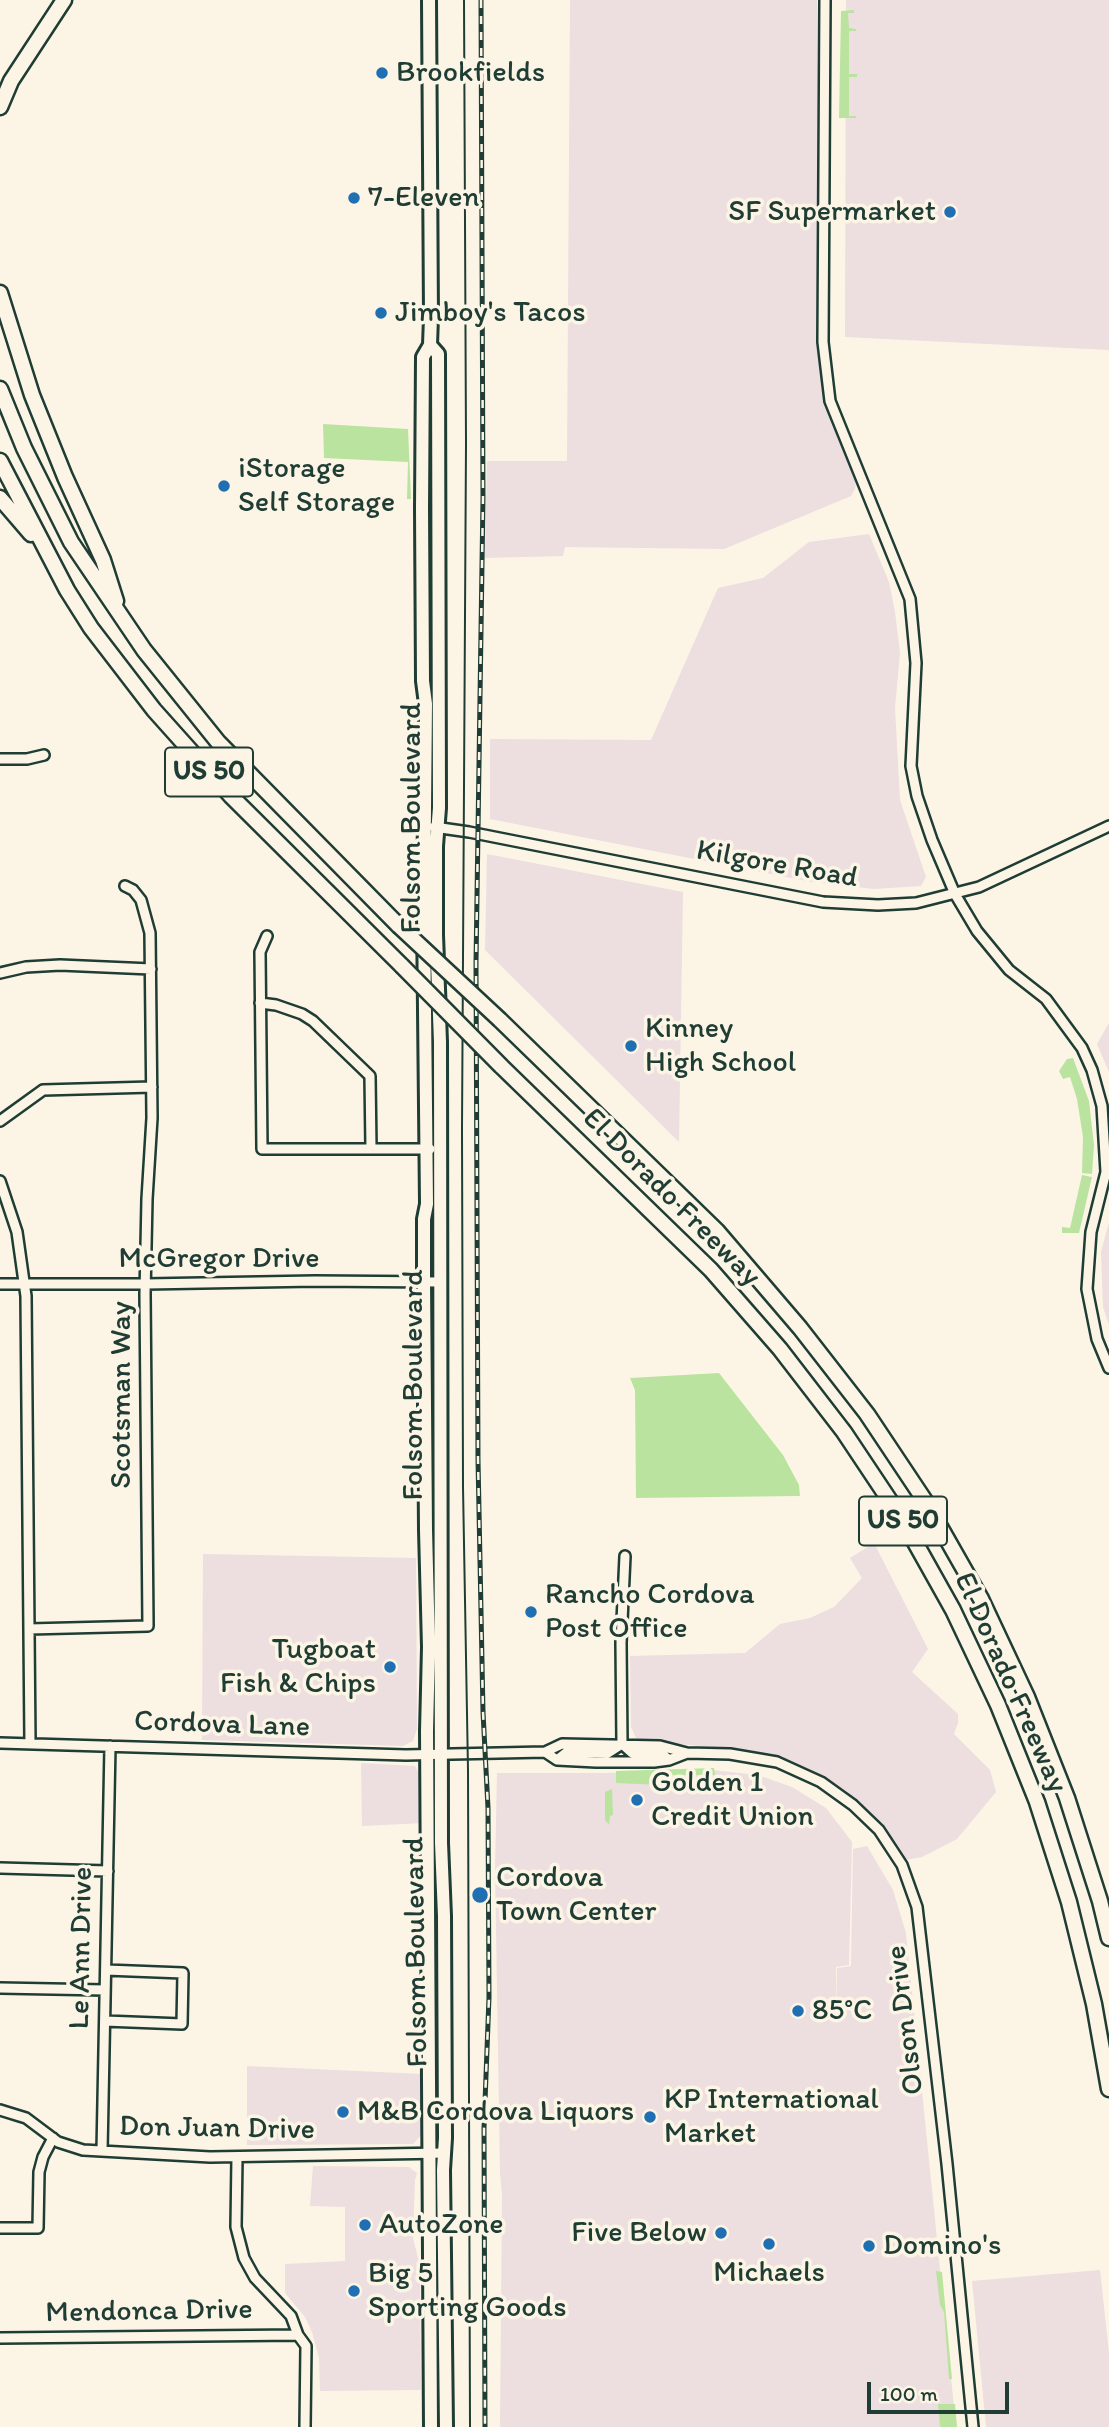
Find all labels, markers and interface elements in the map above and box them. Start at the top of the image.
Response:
place label: Brookfields [396,55,545,91]
marker: Brookfields [374,65,390,81]
place label: 7-Eleven [368,180,479,216]
marker: 7-Eleven [346,190,362,206]
place label: SF Supermarket [728,194,936,230]
marker: SF Supermarket [942,204,958,220]
place label: Jimboy's Tacos [395,295,585,331]
marker: Jimboy's Tacos [373,305,389,321]
place label: iStorage Self Storage [238,451,395,522]
marker: iStorage Self Storage [216,478,232,494]
street label: Folsom Boulevard [394,703,430,933]
road number: US 50 [165,748,253,796]
street label: Kilgore Road [693,833,861,897]
place label: Kinney High School [645,1011,796,1082]
marker: Kinney High School [623,1038,639,1054]
street label: El Dorado Freeway [574,1101,768,1295]
street label: McGregor Drive [119,1241,319,1277]
street label: Folsom Boulevard [396,1270,432,1500]
street label: Scotsman Way [104,1301,140,1489]
road number: US 50 [859,1496,947,1546]
street label: El Dorado Freeway [945,1567,1075,1799]
place label: Rancho Cordova Post Office [545,1577,755,1648]
marker: Rancho Cordova Post Office [523,1604,539,1620]
place label: Tugboat Fish & Chips [220,1632,376,1702]
marker: Tugboat Fish & Chips [382,1659,398,1675]
street label: Cordova Lane [133,1704,311,1746]
place label: Golden 1 Credit Union [651,1765,814,1836]
marker: Golden 1 Credit Union [629,1792,645,1808]
street label: Folsom Boulevard [397,1836,437,2068]
place label: Cordova Town Center [496,1860,656,1930]
street label: Le Ann Drive [63,1866,101,2030]
marker: Cordova Town Center [470,1885,490,1905]
street label: Olson Drive [879,1943,933,2097]
place label: 85°C [812,1993,872,2029]
marker: 85°C [790,2003,806,2019]
place label: KP International Market [664,2082,879,2152]
place label: M&B Cordova Liquors [357,2094,634,2130]
marker: M&B Cordova Liquors [335,2104,351,2120]
street label: Don Juan Drive [119,2109,315,2149]
marker: KP International Market [642,2109,658,2125]
place label: AutoZone [379,2207,504,2243]
place label: Five Below [571,2215,707,2251]
marker: AutoZone [357,2217,373,2233]
marker: Five Below [713,2225,729,2241]
place label: Domino's [883,2228,1001,2264]
marker: Michaels [761,2236,777,2252]
marker: Domino's [861,2238,877,2254]
place label: Michaels [713,2255,825,2291]
place label: Big 5 Sporting Goods [368,2256,567,2326]
marker: Big 5 Sporting Goods [346,2283,362,2299]
street label: Mendonca Drive [45,2292,253,2332]
scale bar [871,2368,1013,2412]
text: 100 m [880,2381,938,2406]

